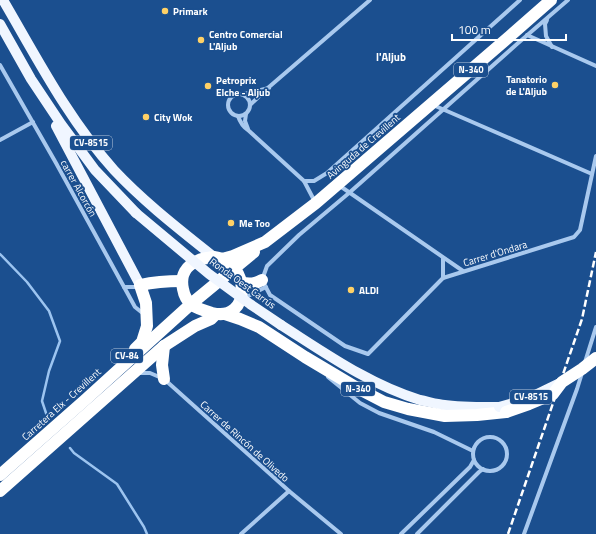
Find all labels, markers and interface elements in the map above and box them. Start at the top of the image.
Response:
place label: Primark [173,4,208,19]
marker: Primark [160,6,170,16]
scale bar [452,16,566,42]
text: 100 m [458,20,491,39]
place label: Centro Comercial L'Aljub [209,27,283,54]
marker: Centro Comercial L'Aljub [196,35,206,45]
district label: l'Aljub [376,49,406,65]
road number: N-340 [454,63,488,77]
place label: Tanatorio de L'Aljub [506,72,548,99]
place label: Petroprix Elche - Aljub [216,73,271,100]
marker: Tanatorio de L'Aljub [550,80,560,90]
marker: Petroprix Elche - Aljub [203,81,213,91]
place label: City Wok [154,110,193,125]
street label: Avinguda de Crevillent [323,110,404,183]
marker: City Wok [141,112,151,122]
road number: CV-8515 [70,136,112,150]
street label: carrer Alcorcón [57,157,100,219]
place label: Me Too [239,216,270,231]
marker: Me Too [226,218,236,228]
street label: Carrer d'Ondara [461,237,529,270]
street label: Ronda Oest Carrús [207,254,279,313]
place label: ALDI [359,283,379,298]
marker: ALDI [346,285,356,295]
road number: CV-84 [111,349,143,363]
street label: Carretera Elx - Crevillent [18,364,105,444]
road number: N-340 [341,382,375,396]
road number: CV-8515 [510,390,552,404]
street label: Carrer de Rincón de Olivedo [197,397,293,486]

